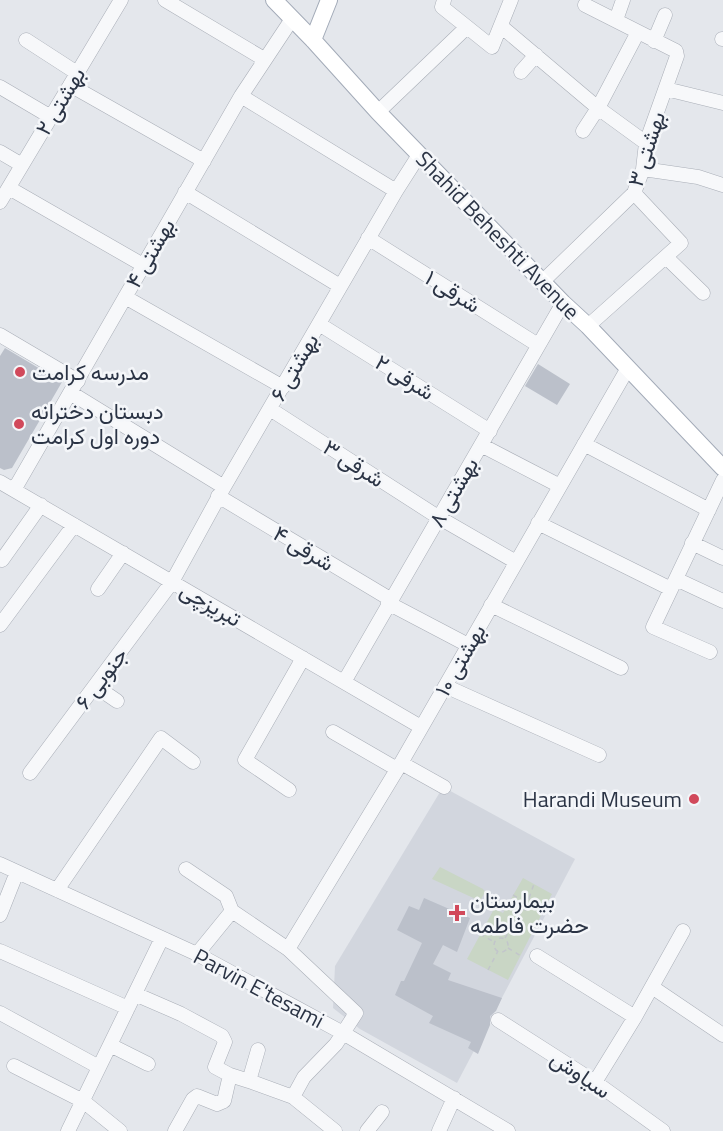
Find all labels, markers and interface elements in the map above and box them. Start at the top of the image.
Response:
street label: بهشتی ۲ [26,60,94,142]
street label: بهشتی ۳ [618,107,674,191]
street label: Shahid Beheshti Avenue [408,143,588,327]
street label: بهشتی ۴ [116,212,184,294]
street label: شرقی ۱ [419,261,487,321]
street label: بهشتی ۶ [261,327,327,407]
street label: شرقی ۲ [368,345,442,409]
place label: مدرسه کرامت [32,355,149,389]
marker: مدرسه کرامت [13,365,27,379]
place label: دبستان دخترانه دوره اول کرامت [31,394,163,453]
marker: دبستان دخترانه دوره اول کرامت [12,417,26,431]
street label: شرقی ۳ [316,430,392,496]
street label: بهشتی ۸ [419,451,487,533]
street label: شرقی ۴ [267,516,341,580]
street label: تبریزچی [174,573,248,635]
street label: بهشتی ۱۰ [426,617,494,703]
street label: جنوبی ۶ [66,640,136,716]
place label: Harandi Museum [523,782,682,816]
marker: Harandi Museum [687,792,701,806]
place label: بیمارستان حضرت فاطمه [470,883,589,942]
marker: بیمارستان حضرت فاطمه [448,904,466,922]
street label: Parvin E'tesami [188,939,330,1037]
street label: سیاوش [544,1041,618,1107]

